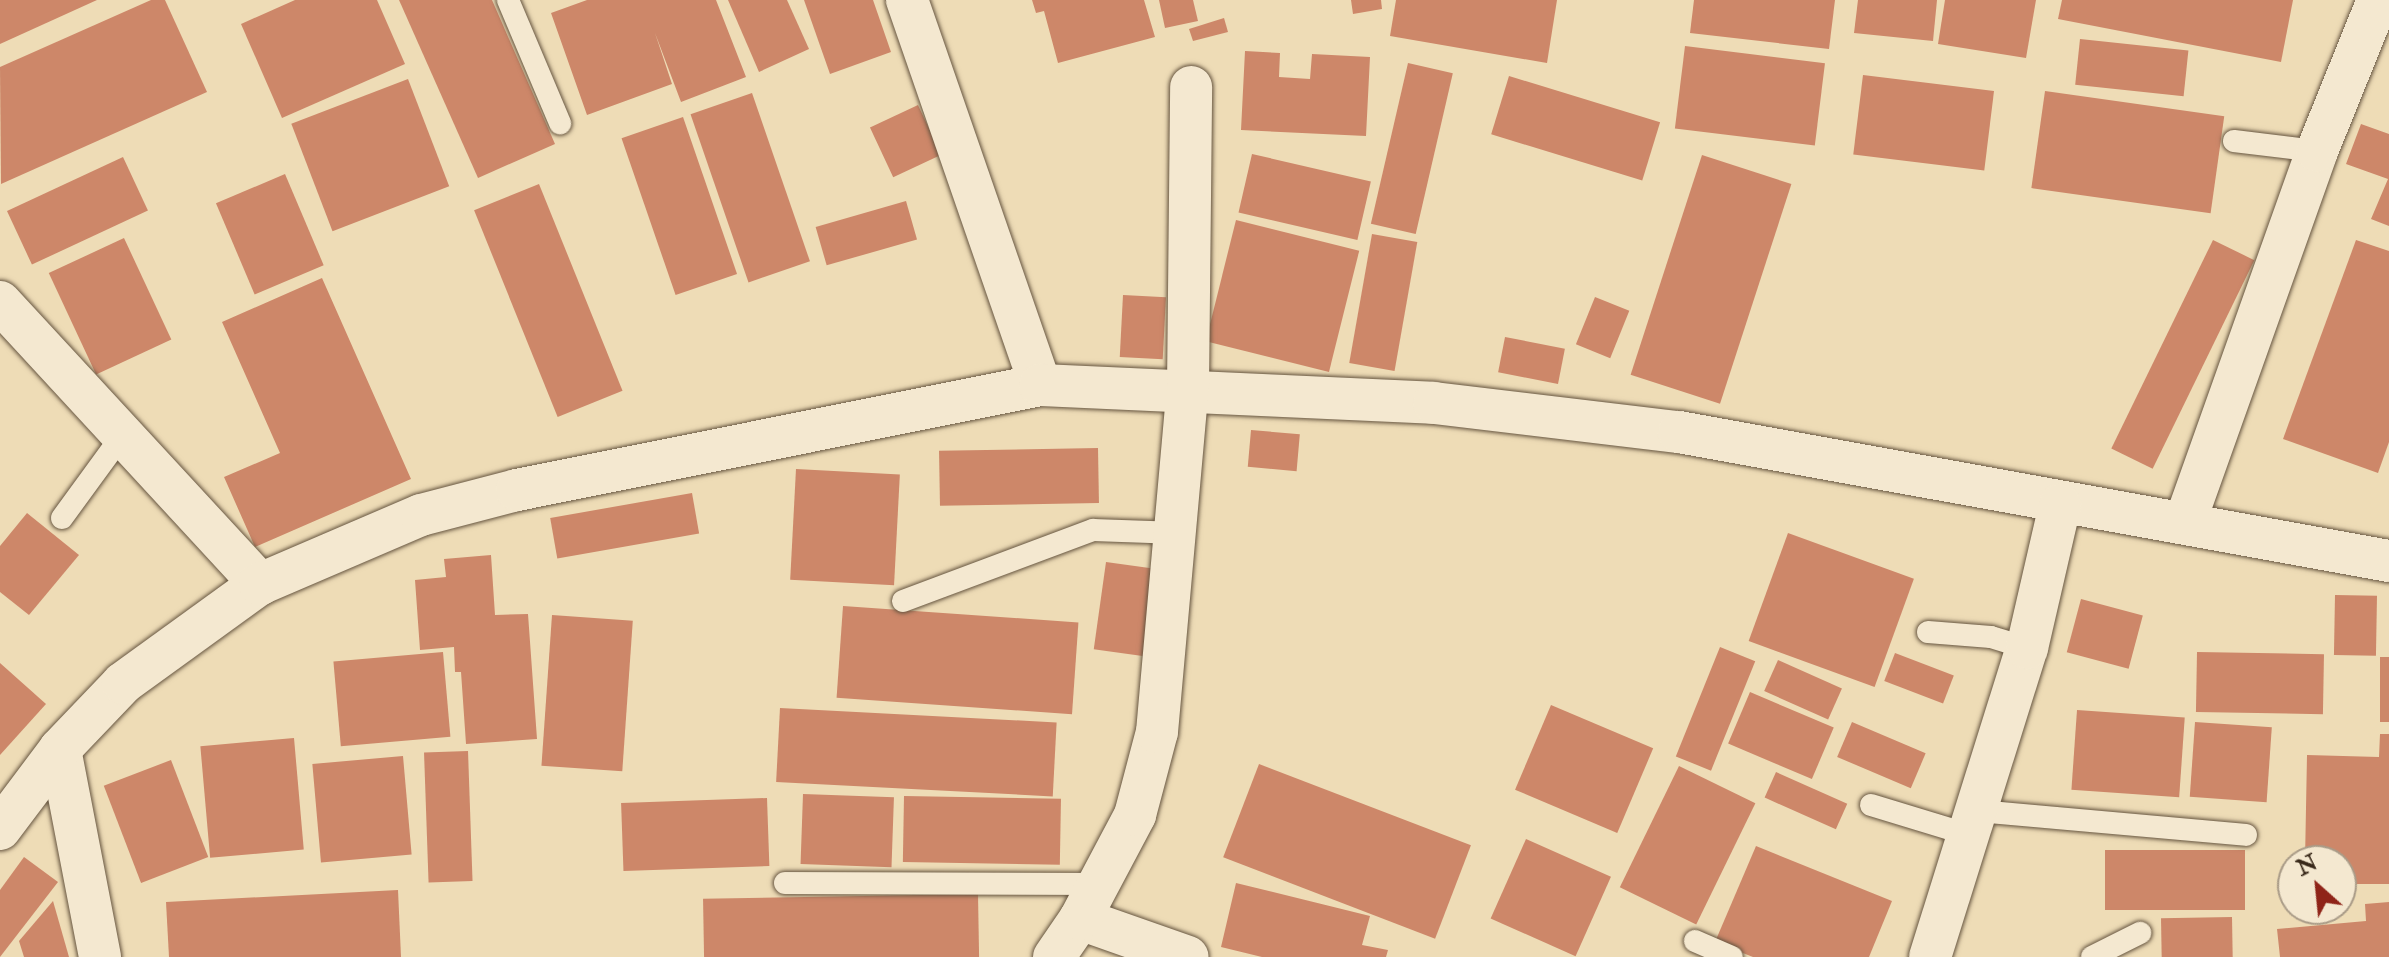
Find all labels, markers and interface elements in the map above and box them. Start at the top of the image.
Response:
north arrow [2277,845,2357,925]
text: N [2292,848,2322,882]

